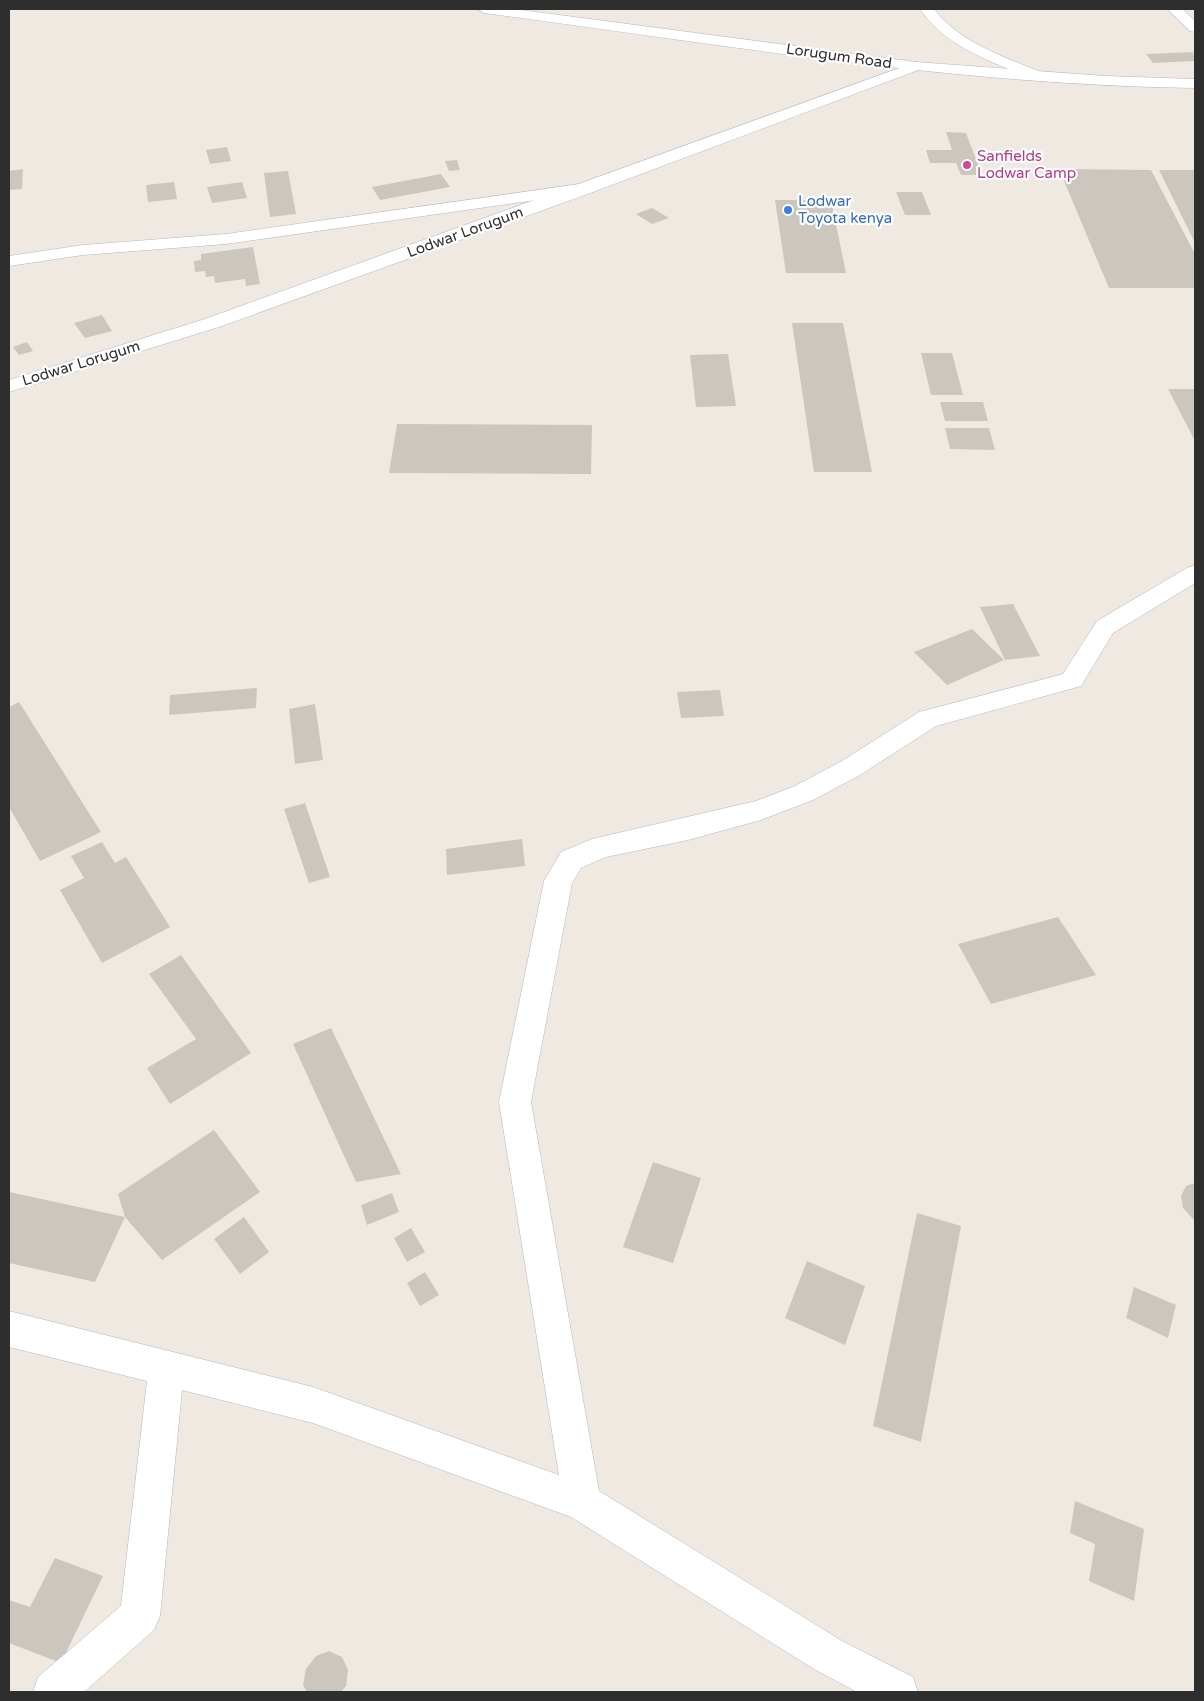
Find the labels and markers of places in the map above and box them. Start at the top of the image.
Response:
place label: Sanfields Lodwar Camp [977,147,1076,182]
marker: Sanfields Lodwar Camp [961,159,973,171]
place label: Lodwar Toyota kenya [798,192,892,227]
marker: Lodwar Toyota kenya [782,204,794,216]

